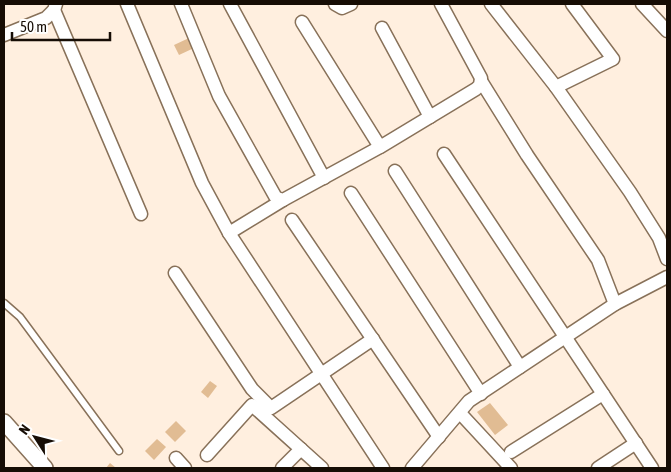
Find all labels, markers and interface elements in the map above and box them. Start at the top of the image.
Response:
scale bar [12,10,110,42]
text: 50 m [20,18,47,35]
north arrow [10,412,60,462]
text: N [16,421,33,437]

